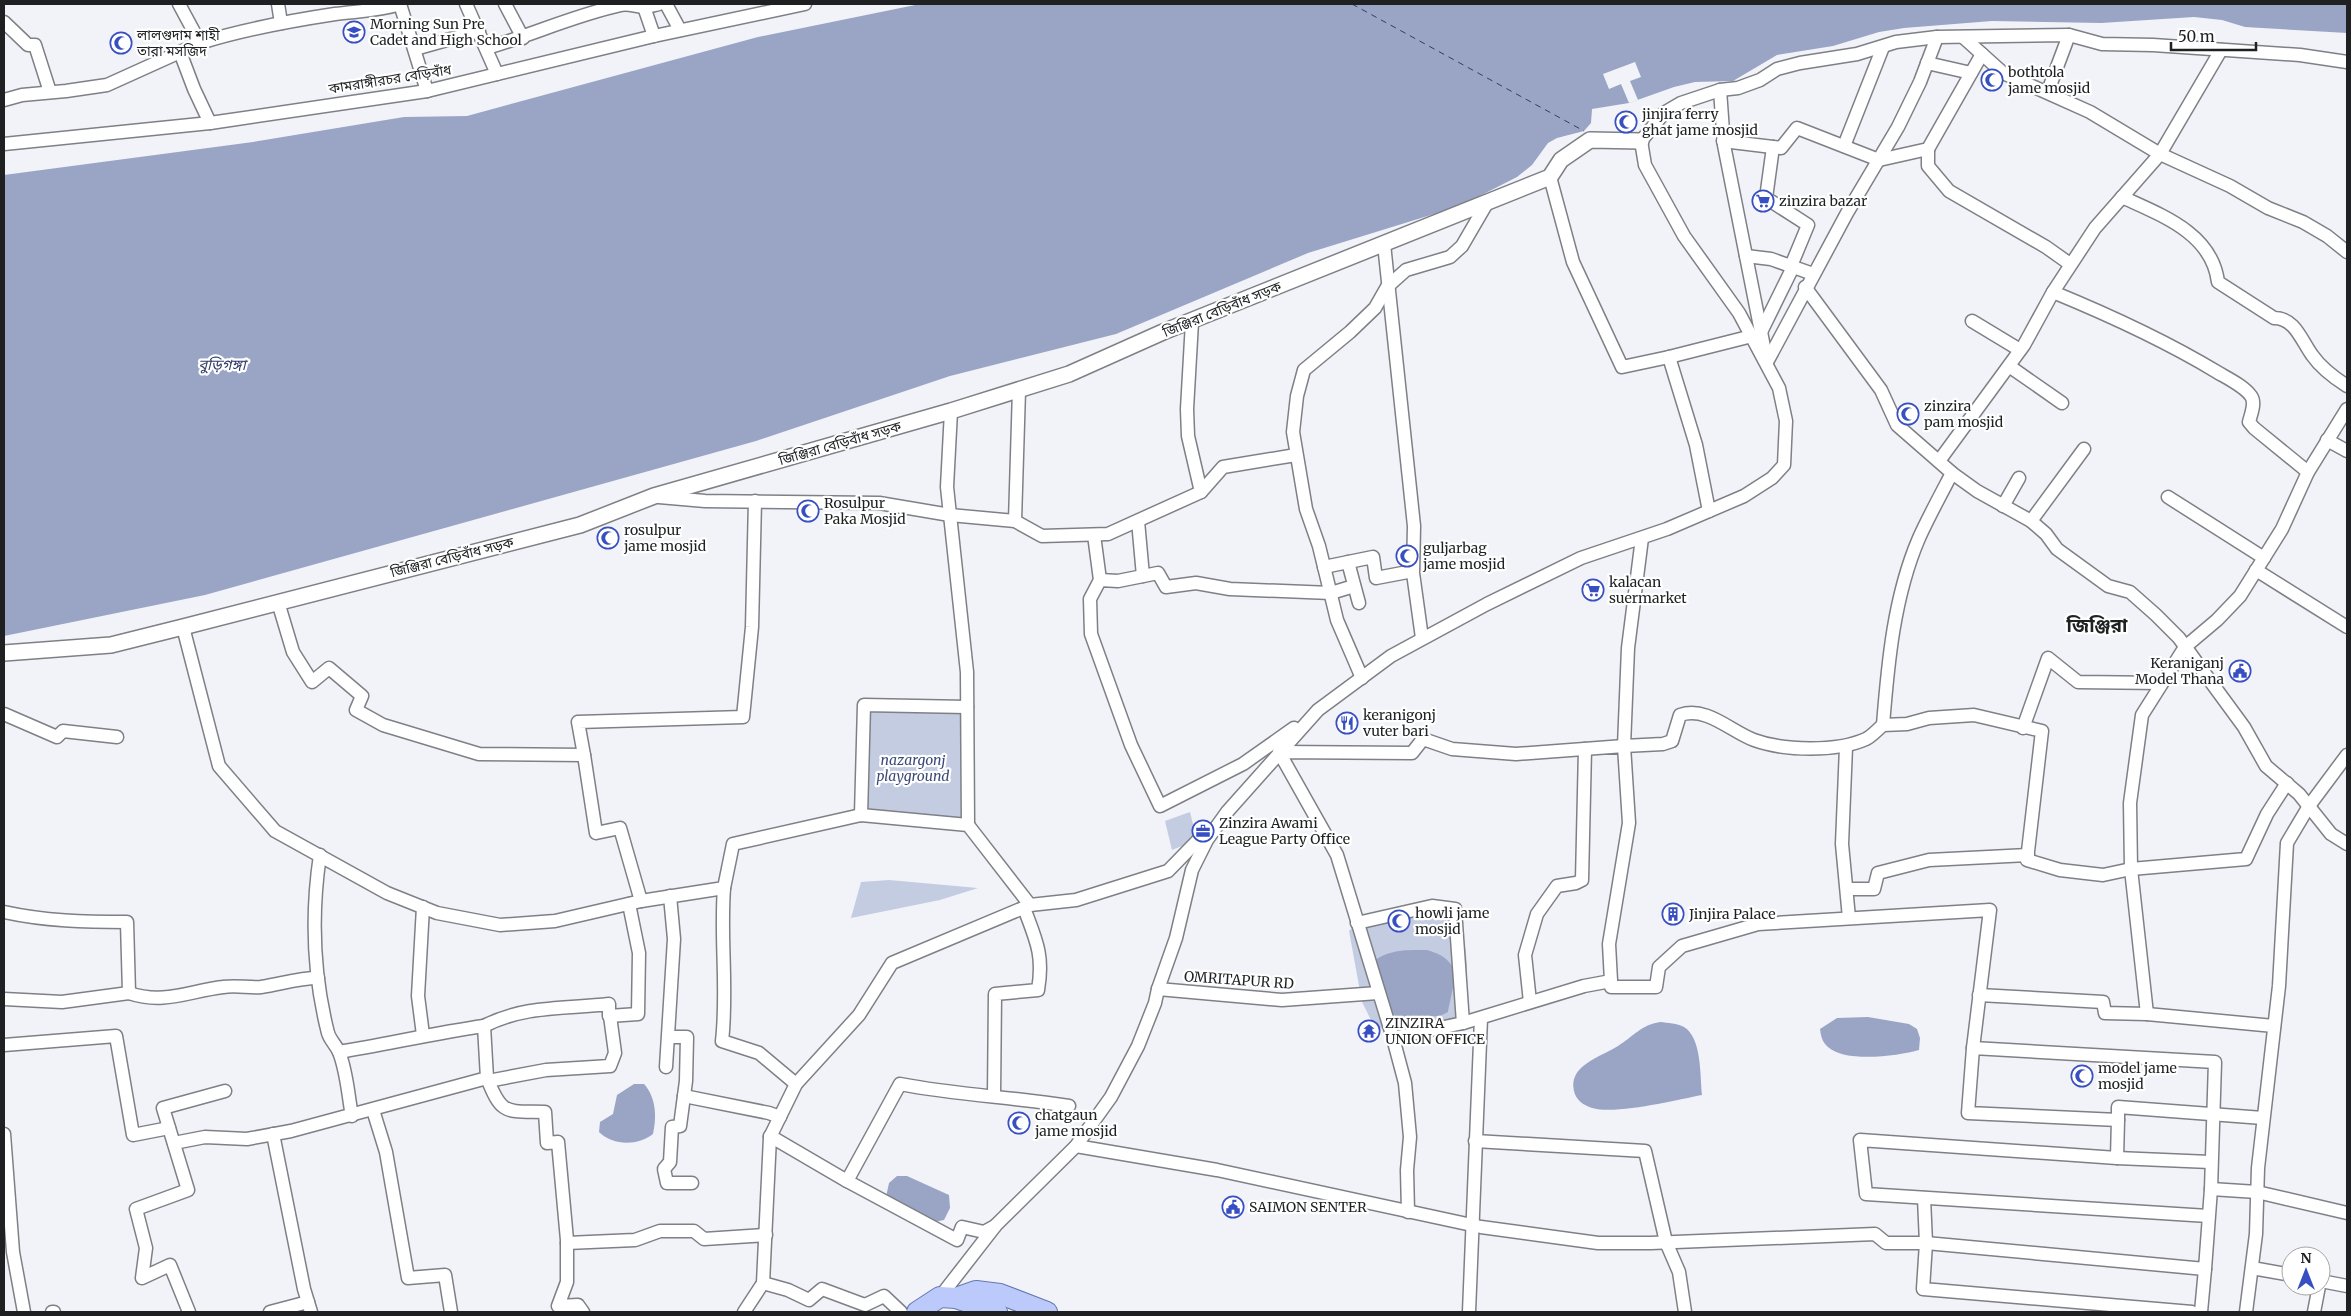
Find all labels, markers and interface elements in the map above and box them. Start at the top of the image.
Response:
place label: Morning Sun Pre Cadet and High School [370,15,523,49]
school or university icon: Morning Sun Pre Cadet and High School [342,20,366,44]
scale bar [2171,20,2256,52]
place label: লালগুদাম শাহী তারা মসজিদ [136,26,220,60]
text: 50 m [2178,27,2215,46]
mosque icon: লালগুদাম শাহী তারা মসজিদ [109,31,133,55]
street label: কামরাঙ্গীরচর বেড়িবাঁধ [326,60,453,98]
place label: bothtola jame mosjid [2007,63,2091,97]
mosque icon: bothtola jame mosjid [1980,68,2004,92]
place label: jinjira ferry ghat jame mosjid [1641,105,1758,139]
mosque icon: jinjira ferry ghat jame mosjid [1614,110,1638,134]
supermarket icon: zinzira bazar [1751,189,1775,213]
place label: zinzira bazar [1779,192,1867,210]
street label: জিঞ্জিরা বেড়িবাঁধ সড়ক [1159,277,1285,341]
water label: বুড়িগঙ্গা [198,355,249,374]
place label: zinzira pam mosjid [1924,397,2004,431]
mosque icon: zinzira pam mosjid [1896,402,1920,426]
street label: জিঞ্জিরা বেড়িবাঁধ সড়ক [776,417,904,469]
place label: Rosulpur Paka Mosjid [824,494,906,528]
mosque icon: Rosulpur Paka Mosjid [796,499,820,523]
place label: rosulpur jame mosjid [623,521,707,555]
mosque icon: rosulpur jame mosjid [596,526,620,550]
street label: জিঞ্জিরা বেড়িবাঁধ সড়ক [388,533,516,581]
place label: guljarbag jame mosjid [1422,539,1506,573]
mosque icon: guljarbag jame mosjid [1395,544,1419,568]
place label: kalacan suermarket [1609,573,1687,607]
supermarket icon: kalacan suermarket [1581,578,1605,602]
district label: জিঞ্জিরা [2066,613,2128,637]
place label: Keraniganj Model Thana [2135,654,2224,688]
public building icon: Keraniganj Model Thana [2228,659,2252,683]
place label: keranigonj vuter bari [1362,706,1436,740]
restaurant icon: keranigonj vuter bari [1335,711,1359,735]
park label: nazargonj playground [876,751,950,785]
place label: Zinzira Awami League Party Office [1219,814,1350,848]
office icon: Zinzira Awami League Party Office [1191,819,1215,843]
building icon: Jinjira Palace [1661,902,1685,926]
place label: howli jame mosjid [1415,904,1489,938]
place label: Jinjira Palace [1688,905,1775,923]
mosque icon: howli jame mosjid [1387,909,1411,933]
street label: OMRITAPUR RD [1183,967,1295,993]
place label: ZINZIRA UNION OFFICE [1385,1014,1485,1048]
temple icon: ZINZIRA UNION OFFICE [1357,1019,1381,1043]
place label: model jame mosjid [2098,1059,2177,1093]
mosque icon: model jame mosjid [2070,1064,2094,1088]
place label: chatgaun jame mosjid [1034,1106,1118,1140]
mosque icon: chatgaun jame mosjid [1007,1111,1031,1135]
public building icon: SAIMON SENTER [1221,1195,1245,1219]
place label: SAIMON SENTER [1249,1198,1367,1216]
north arrow [2281,1246,2331,1296]
text: N [2300,1249,2312,1267]

